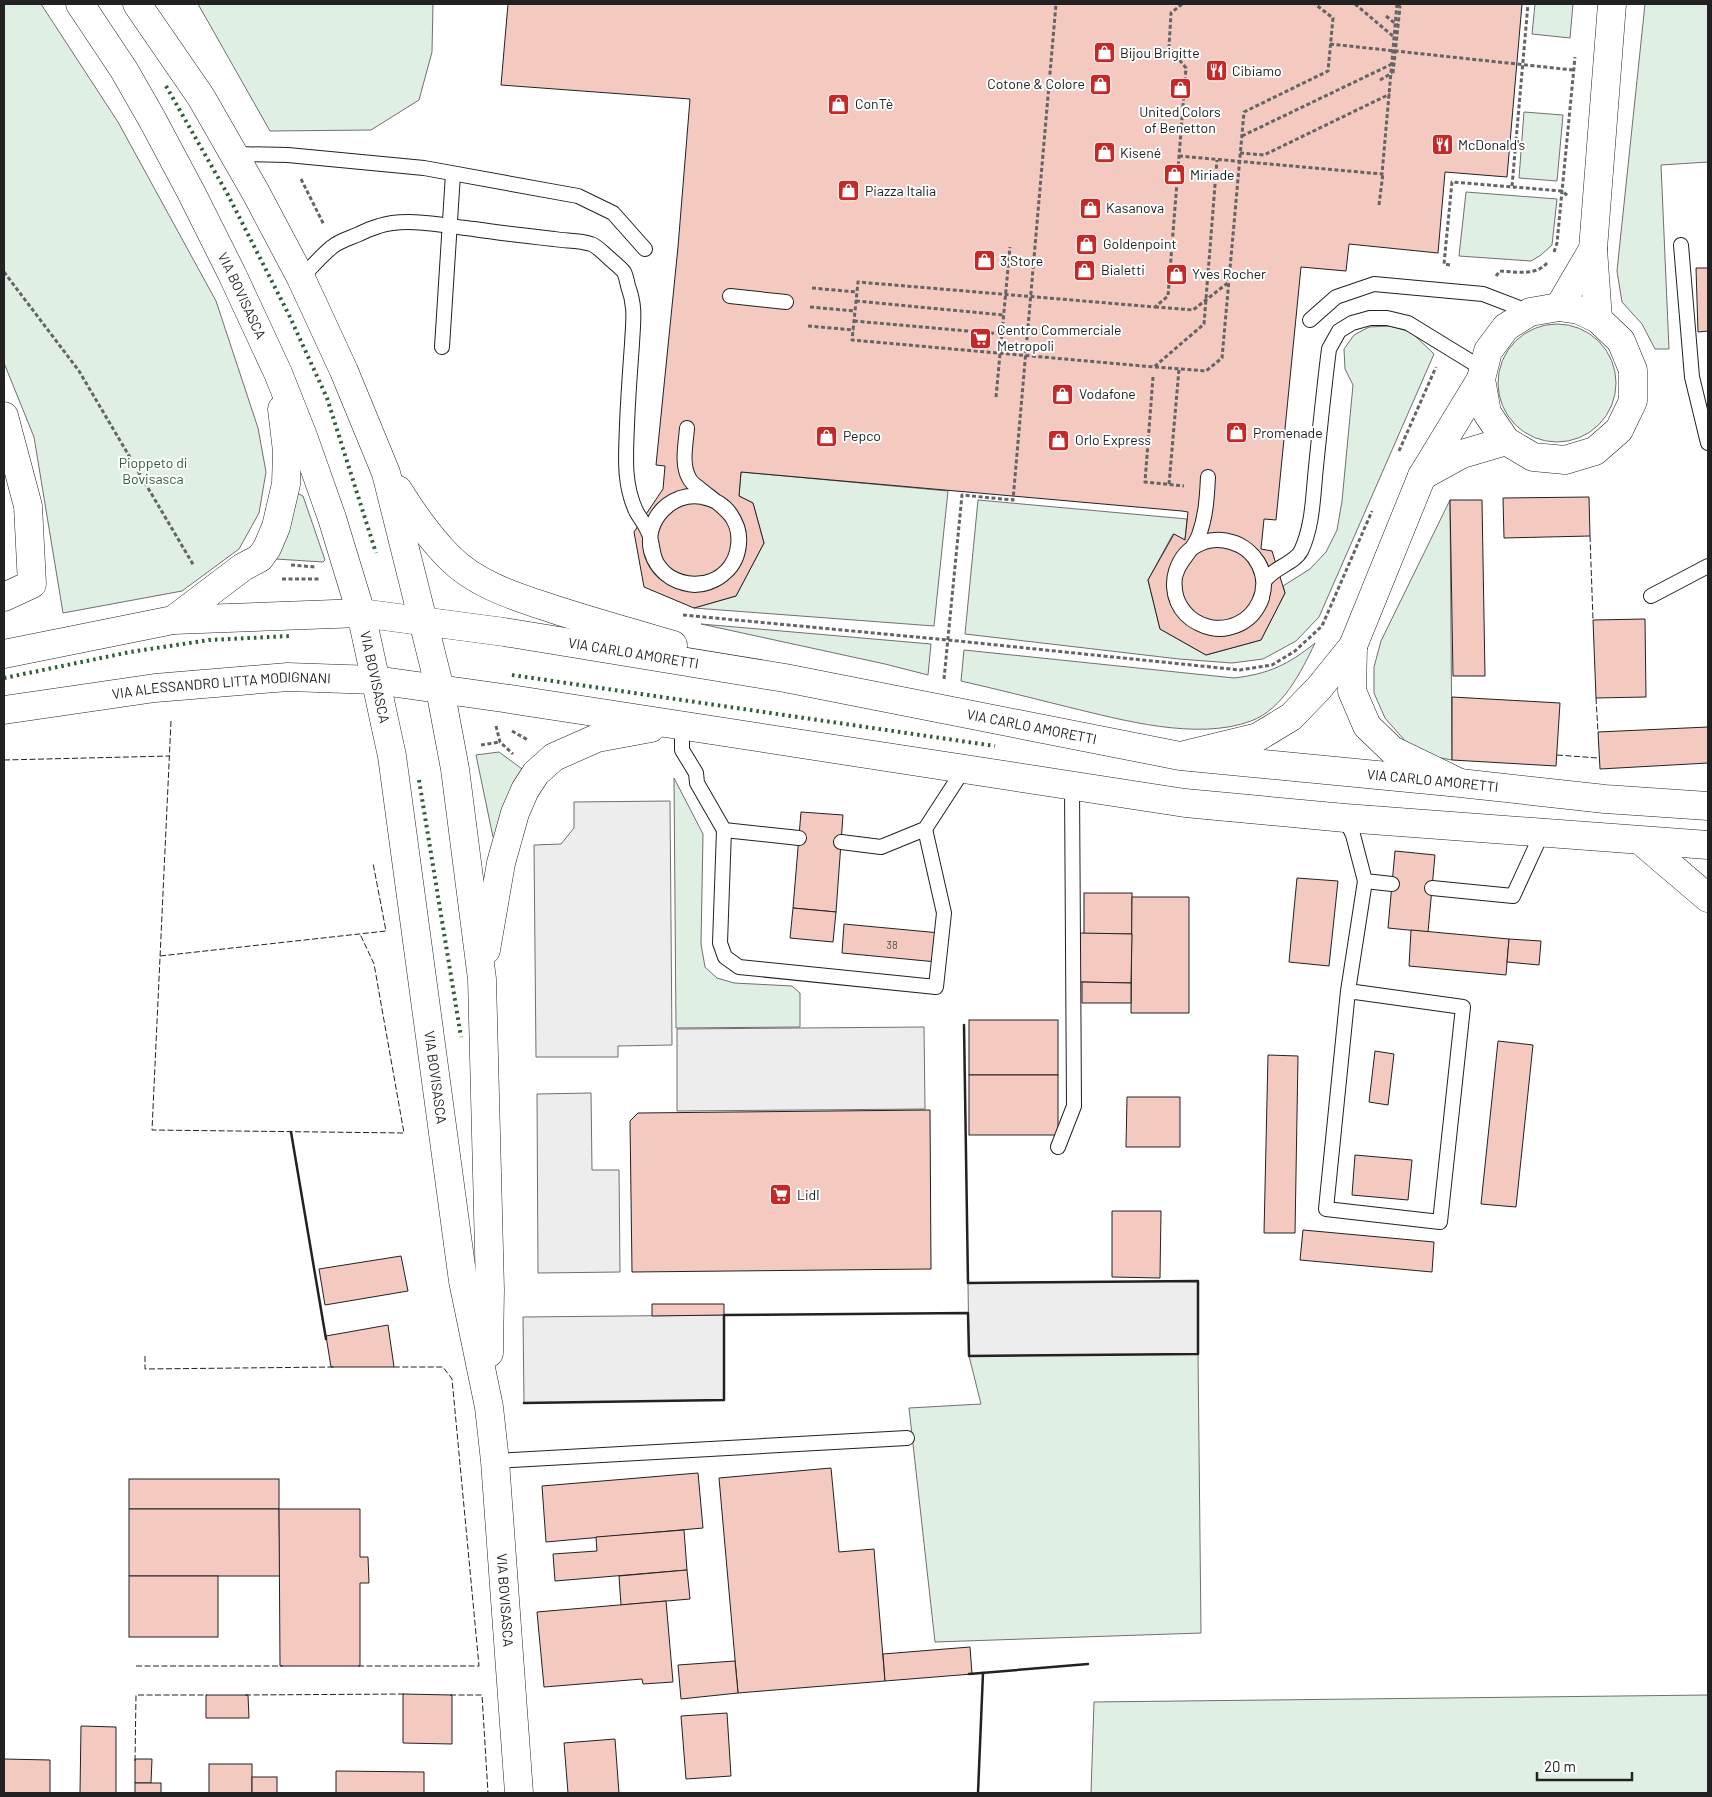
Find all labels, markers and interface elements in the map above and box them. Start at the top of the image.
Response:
shop icon: Bijou Brigitte [1092,41,1116,65]
place label: Bijou Brigitte [1120,44,1200,61]
restaurant icon: Cibiamo [1204,59,1228,83]
place label: Cibiamo [1232,62,1282,79]
shop icon: Cotone & Colore [1089,72,1113,96]
place label: Cotone & Colore [987,75,1085,92]
shop icon: United Colors of Benetton [1168,77,1192,101]
shop icon: ConTè [827,92,851,116]
place label: ConTè [855,95,893,112]
place label: United Colors of Benetton [1139,103,1221,136]
restaurant icon: McDonald's [1430,133,1454,157]
place label: McDonald's [1458,136,1526,153]
shop icon: Kisené [1092,141,1116,165]
place label: Kisené [1120,144,1161,161]
shop icon: Miriade [1162,163,1186,187]
place label: Miriade [1190,166,1235,183]
shop icon: Piazza Italia [837,179,861,203]
place label: Piazza Italia [865,182,936,199]
shop icon: Kasanova [1078,196,1102,220]
place label: Kasanova [1106,199,1164,216]
shop icon: Goldenpoint [1075,232,1099,256]
place label: Goldenpoint [1103,235,1177,252]
street label: VIA BOVISASCA [215,249,270,342]
shop icon: 3 Store [972,249,996,273]
place label: 3 Store [1000,252,1043,269]
shop icon: Bialetti [1073,258,1097,282]
place label: Bialetti [1101,261,1145,278]
shop icon: Yves Rocher [1164,262,1188,286]
place label: Yves Rocher [1192,265,1266,282]
place label: Centro Commerciale Metropoli [997,321,1121,354]
supermarket icon: Centro Commerciale Metropoli [969,326,993,350]
shop icon: Vodafone [1051,382,1075,406]
place label: Vodafone [1079,385,1136,402]
shop icon: Promenade [1225,421,1249,445]
shop icon: Pepco [815,424,839,448]
place label: Promenade [1253,424,1323,441]
place label: Pepco [843,427,881,444]
shop icon: Orlo Express [1047,428,1071,452]
place label: Orlo Express [1075,431,1151,448]
park label: Pioppeto di Bovisasca [119,454,187,487]
street label: VIA BOVISASCA [357,629,394,725]
street label: VIA CARLO AMORETTI [567,634,700,672]
street label: VIA ALESSANDRO LITTA MODIGNANI [111,668,331,702]
street label: VIA CARLO AMORETTI [965,705,1098,747]
street label: VIA CARLO AMORETTI [1366,765,1499,795]
house number: 38 [886,938,898,951]
street label: VIA BOVISASCA [421,1030,451,1125]
supermarket icon: Lidl [769,1183,793,1207]
place label: Lidl [797,1186,819,1203]
street label: VIA BOVISASCA [494,1553,517,1648]
scale bar [1537,1750,1632,1782]
text: 20 m [1544,1757,1576,1775]

